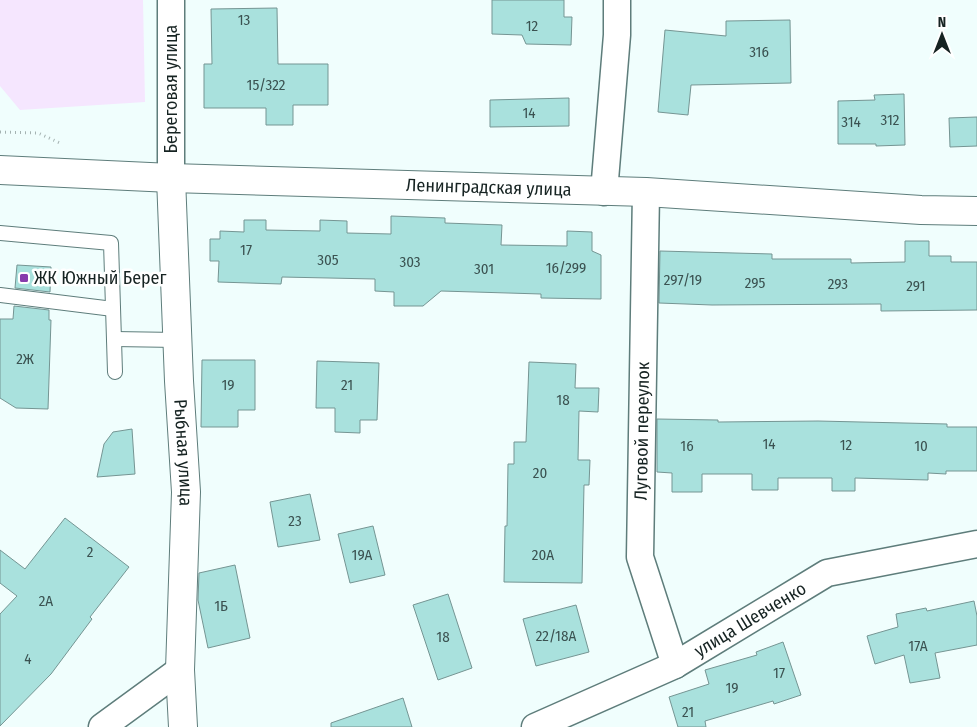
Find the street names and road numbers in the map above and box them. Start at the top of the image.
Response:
street label: Береговая улица [160,24,182,153]
street label: Ленинградская улица [406,174,572,201]
street label: Луговой переулок [630,361,654,501]
street label: Рыбная улица [169,399,197,507]
street label: улица Шевченко [690,577,810,662]

